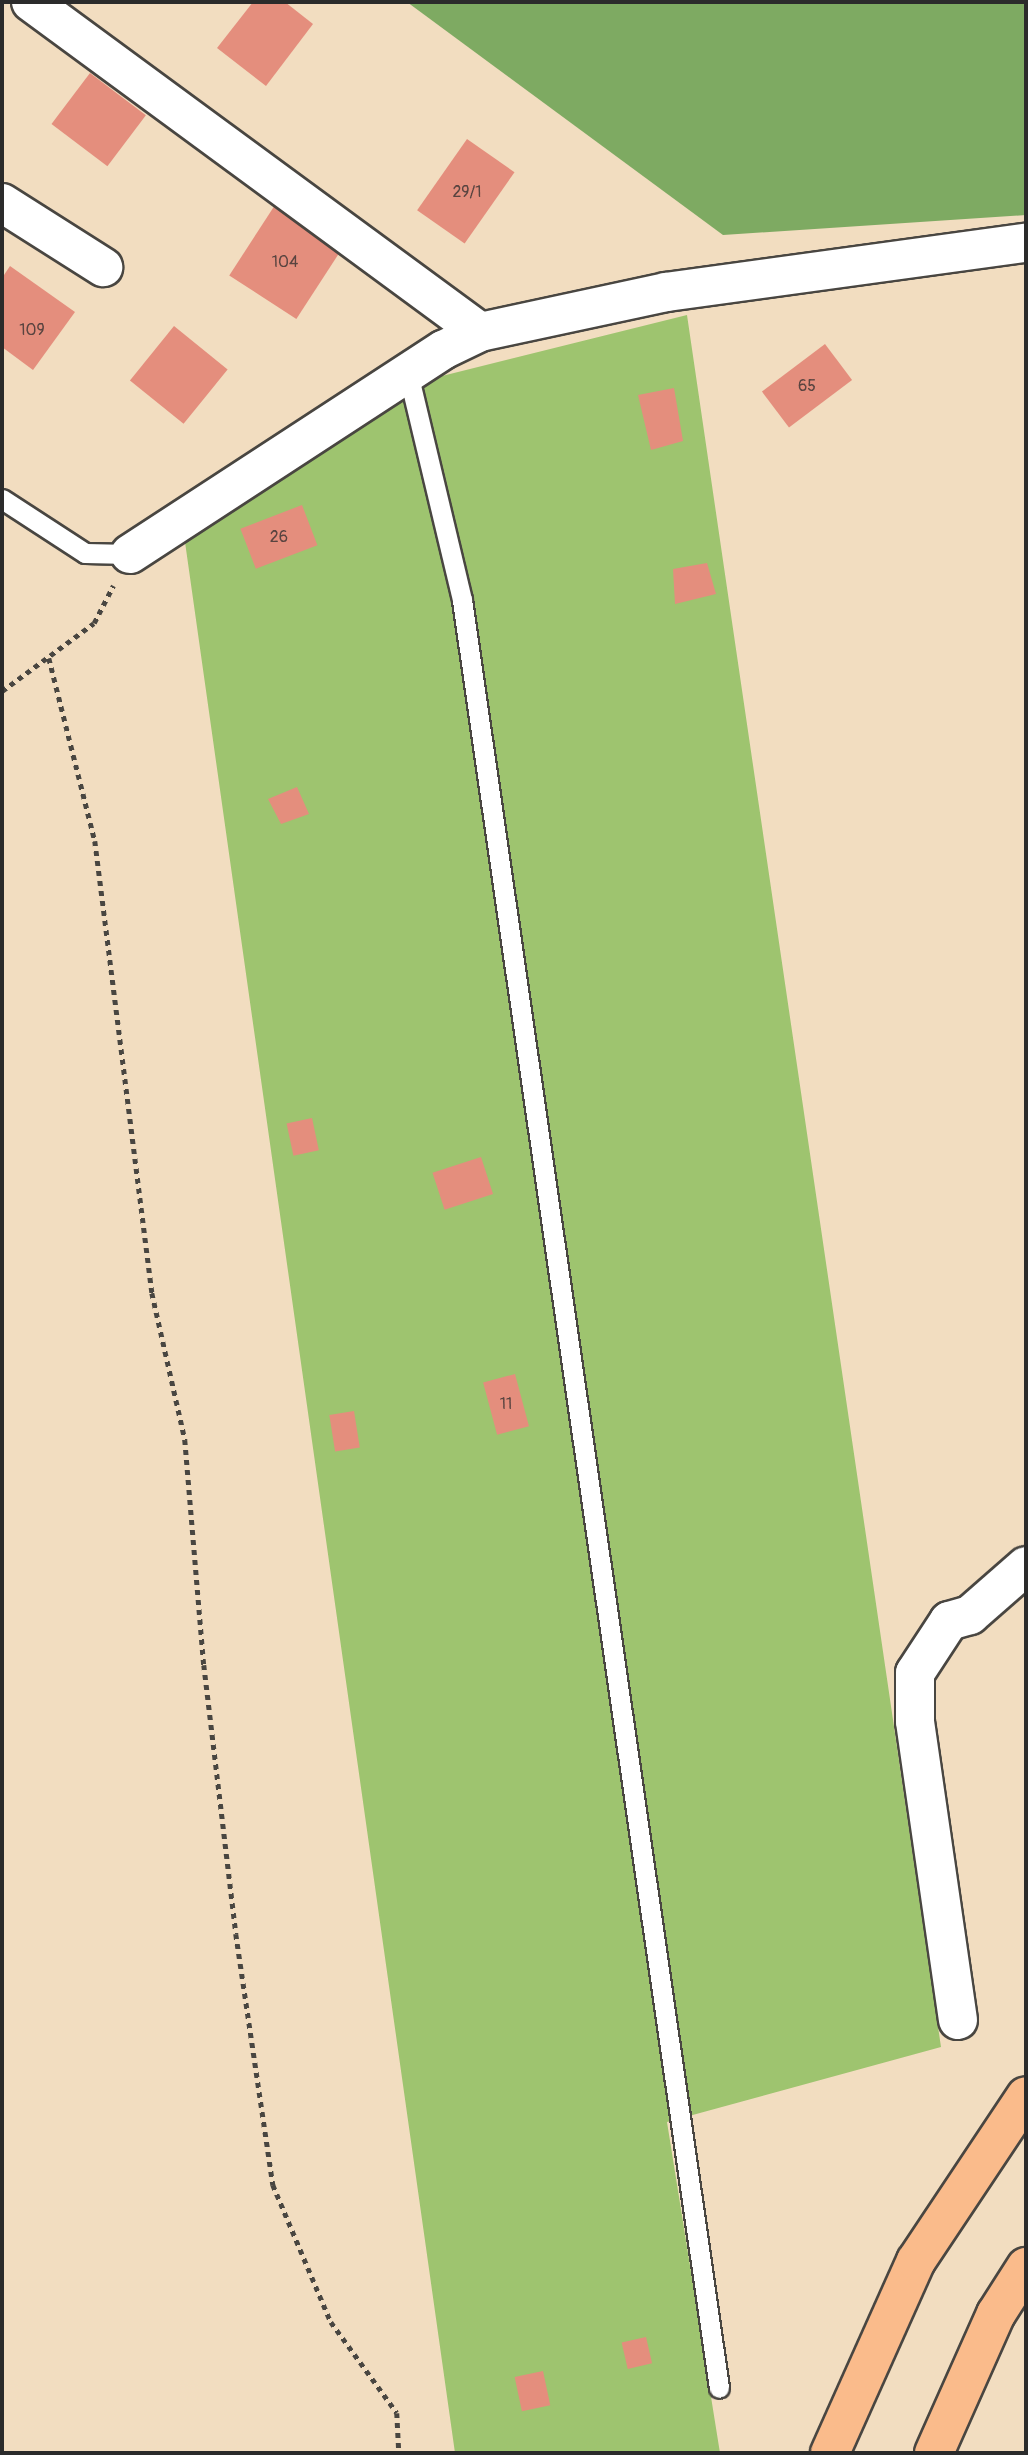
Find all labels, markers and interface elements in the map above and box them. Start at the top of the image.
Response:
house number: 29/1 [452,182,482,202]
house number: 104 [272,252,298,272]
house number: 109 [19,320,45,340]
house number: 65 [798,376,816,396]
house number: 26 [270,527,288,547]
house number: 11 [500,1394,512,1414]

